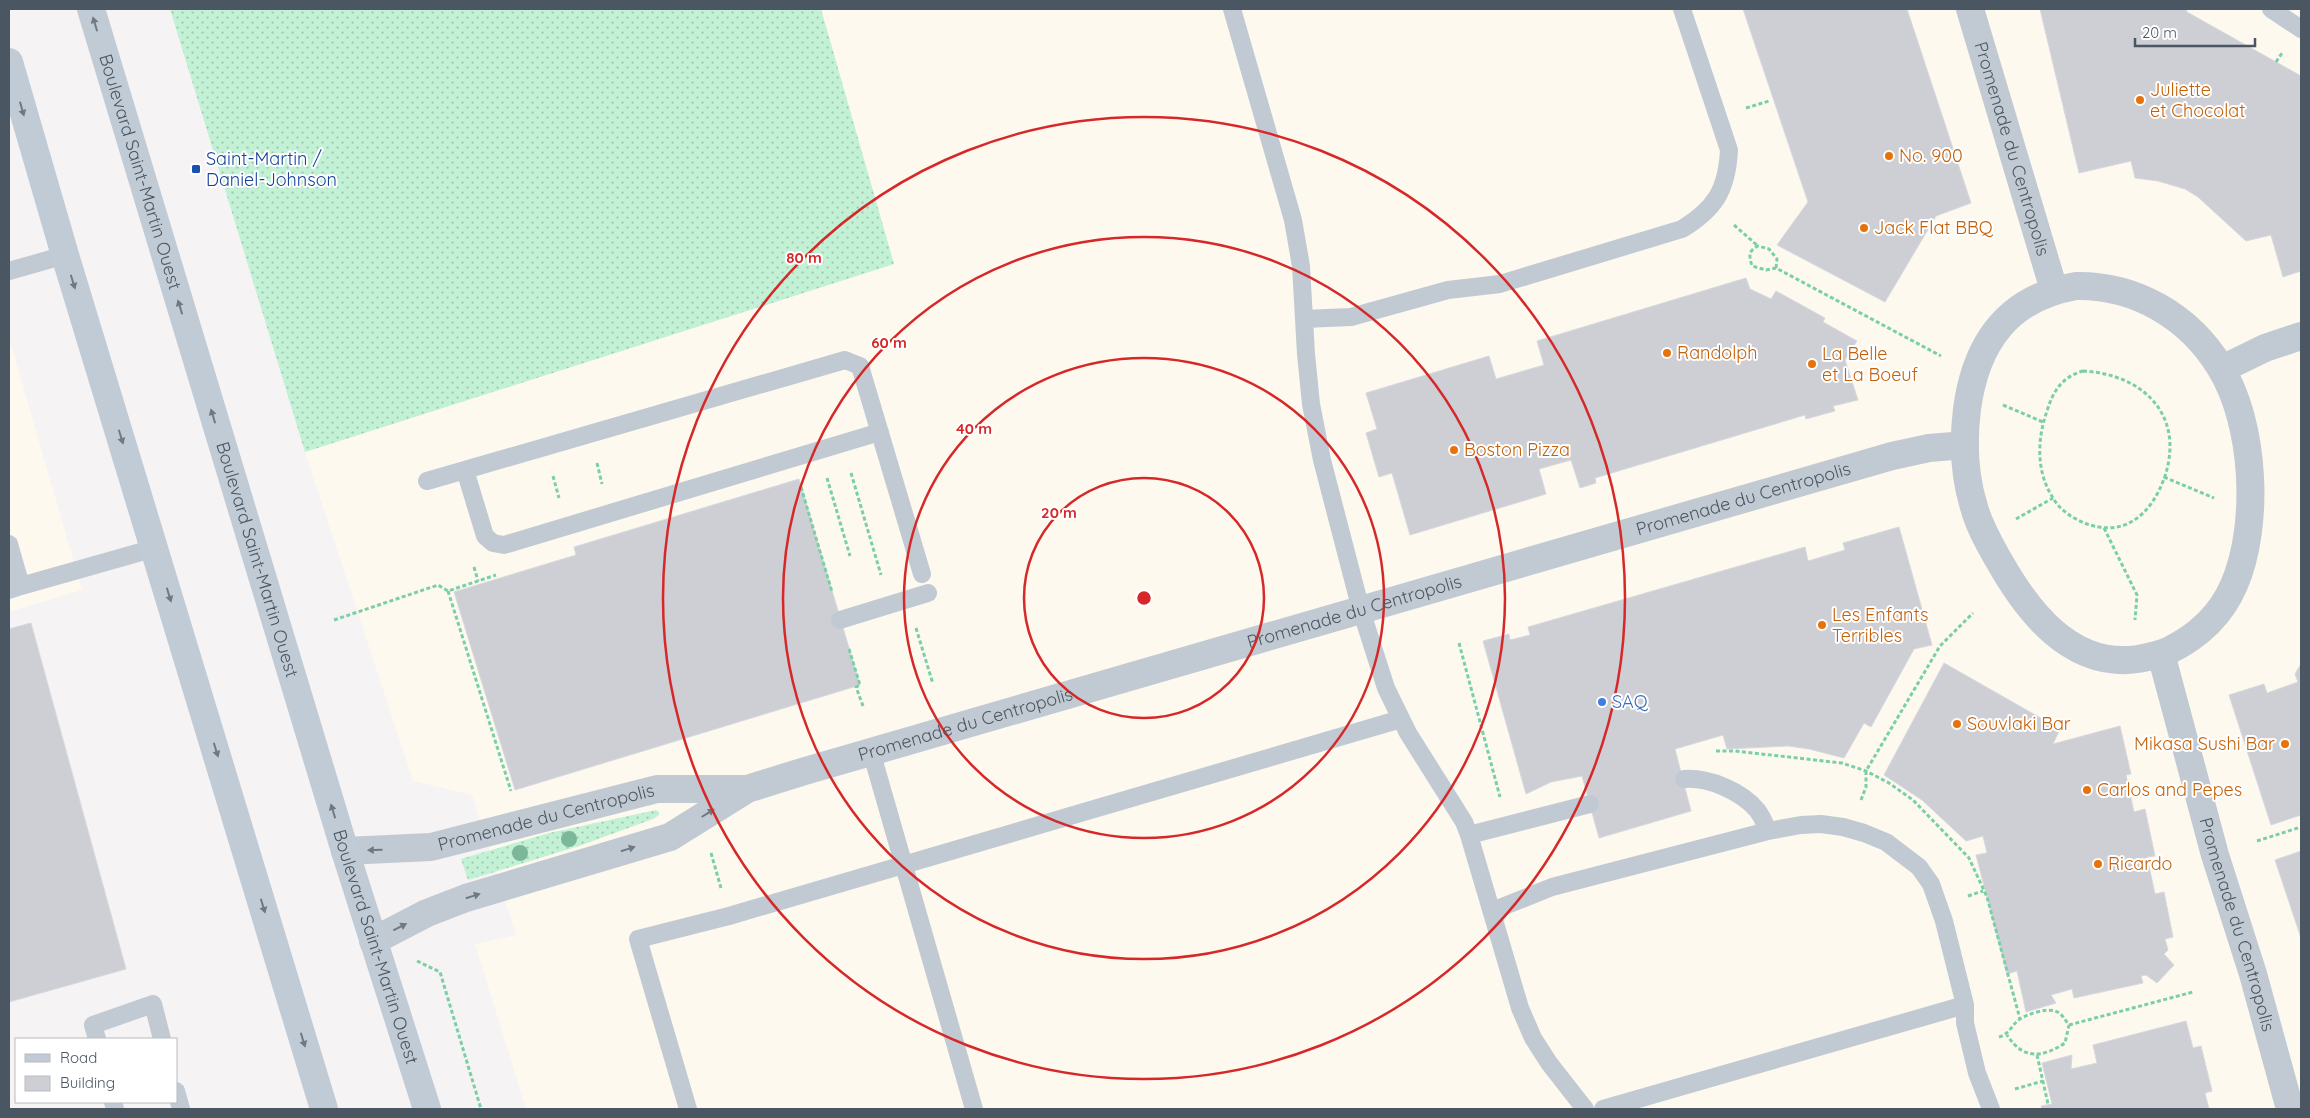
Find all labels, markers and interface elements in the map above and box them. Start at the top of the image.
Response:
scale bar [2135,15,2255,47]
one-way arrow [91,17,99,32]
text: 20 m [2142,23,2177,42]
street label: Promenade du Centropolis [1969,39,2055,259]
street label: Boulevard Saint-Martin Ouest [94,51,187,292]
place label: Juliette et Chocolat [2150,78,2245,122]
marker: Juliette et Chocolat [2134,94,2146,106]
one-way arrow [19,102,27,117]
place label: No. 900 [1899,144,1963,167]
place label: Saint-Martin / Daniel-Johnson [206,147,337,191]
marker: No. 900 [1883,150,1895,162]
marker: Saint-Martin / Daniel-Johnson [190,163,202,175]
place label: Jack Flat BBQ [1874,216,1994,239]
marker: Jack Flat BBQ [1858,222,1870,234]
text: 80 m [786,248,822,267]
one-way arrow [70,274,78,289]
one-way arrow [176,299,184,314]
text: 60 m [871,333,907,352]
place label: Randolph [1677,341,1758,364]
place label: La Belle et La Boeuf [1822,342,1919,386]
marker: Randolph [1661,347,1673,359]
marker: La Belle et La Boeuf [1806,358,1818,370]
one-way arrow [208,408,216,423]
text: 40 m [956,419,992,438]
one-way arrow [117,430,125,445]
place label: Boston Pizza [1464,438,1570,461]
street label: Boulevard Saint-Martin Ouest [211,439,304,680]
marker: Boston Pizza [1448,444,1460,456]
street label: Promenade du Centropolis [1633,457,1853,541]
text: 20 m [1041,503,1077,522]
street label: Promenade du Centropolis [1244,569,1464,653]
one-way arrow [165,587,173,602]
centre of rings [1135,589,1153,607]
place label: Les Enfants Terribles [1832,603,1928,647]
marker: Les Enfants Terribles [1816,619,1828,631]
street label: Promenade du Centropolis [855,682,1075,766]
place label: SAQ [1612,690,1649,713]
marker: SAQ [1596,696,1608,708]
place label: Souvlaki Bar [1967,712,2071,735]
marker: Souvlaki Bar [1951,718,1963,730]
place label: Mikasa Sushi Bar [2134,732,2275,755]
marker: Mikasa Sushi Bar [2279,738,2291,750]
one-way arrow [212,743,220,758]
street label: Promenade du Centropolis [435,778,657,856]
place label: Carlos and Pepes [2097,778,2242,801]
marker: Carlos and Pepes [2081,784,2093,796]
one-way arrow [328,803,336,818]
one-way arrow [702,808,715,818]
street label: Promenade du Centropolis [2194,815,2280,1034]
street label: Boulevard Saint-Martin Ouest [328,827,424,1067]
one-way arrow [621,845,636,853]
one-way arrow [367,847,383,855]
place label: Ricardo [2108,852,2172,875]
marker: Ricardo [2092,858,2104,870]
one-way arrow [465,891,480,899]
one-way arrow [260,898,268,913]
one-way arrow [393,923,407,931]
one-way arrow [300,1032,308,1047]
legend [15,1038,178,1103]
text: Road [60,1048,97,1067]
text: Building [60,1073,115,1092]

